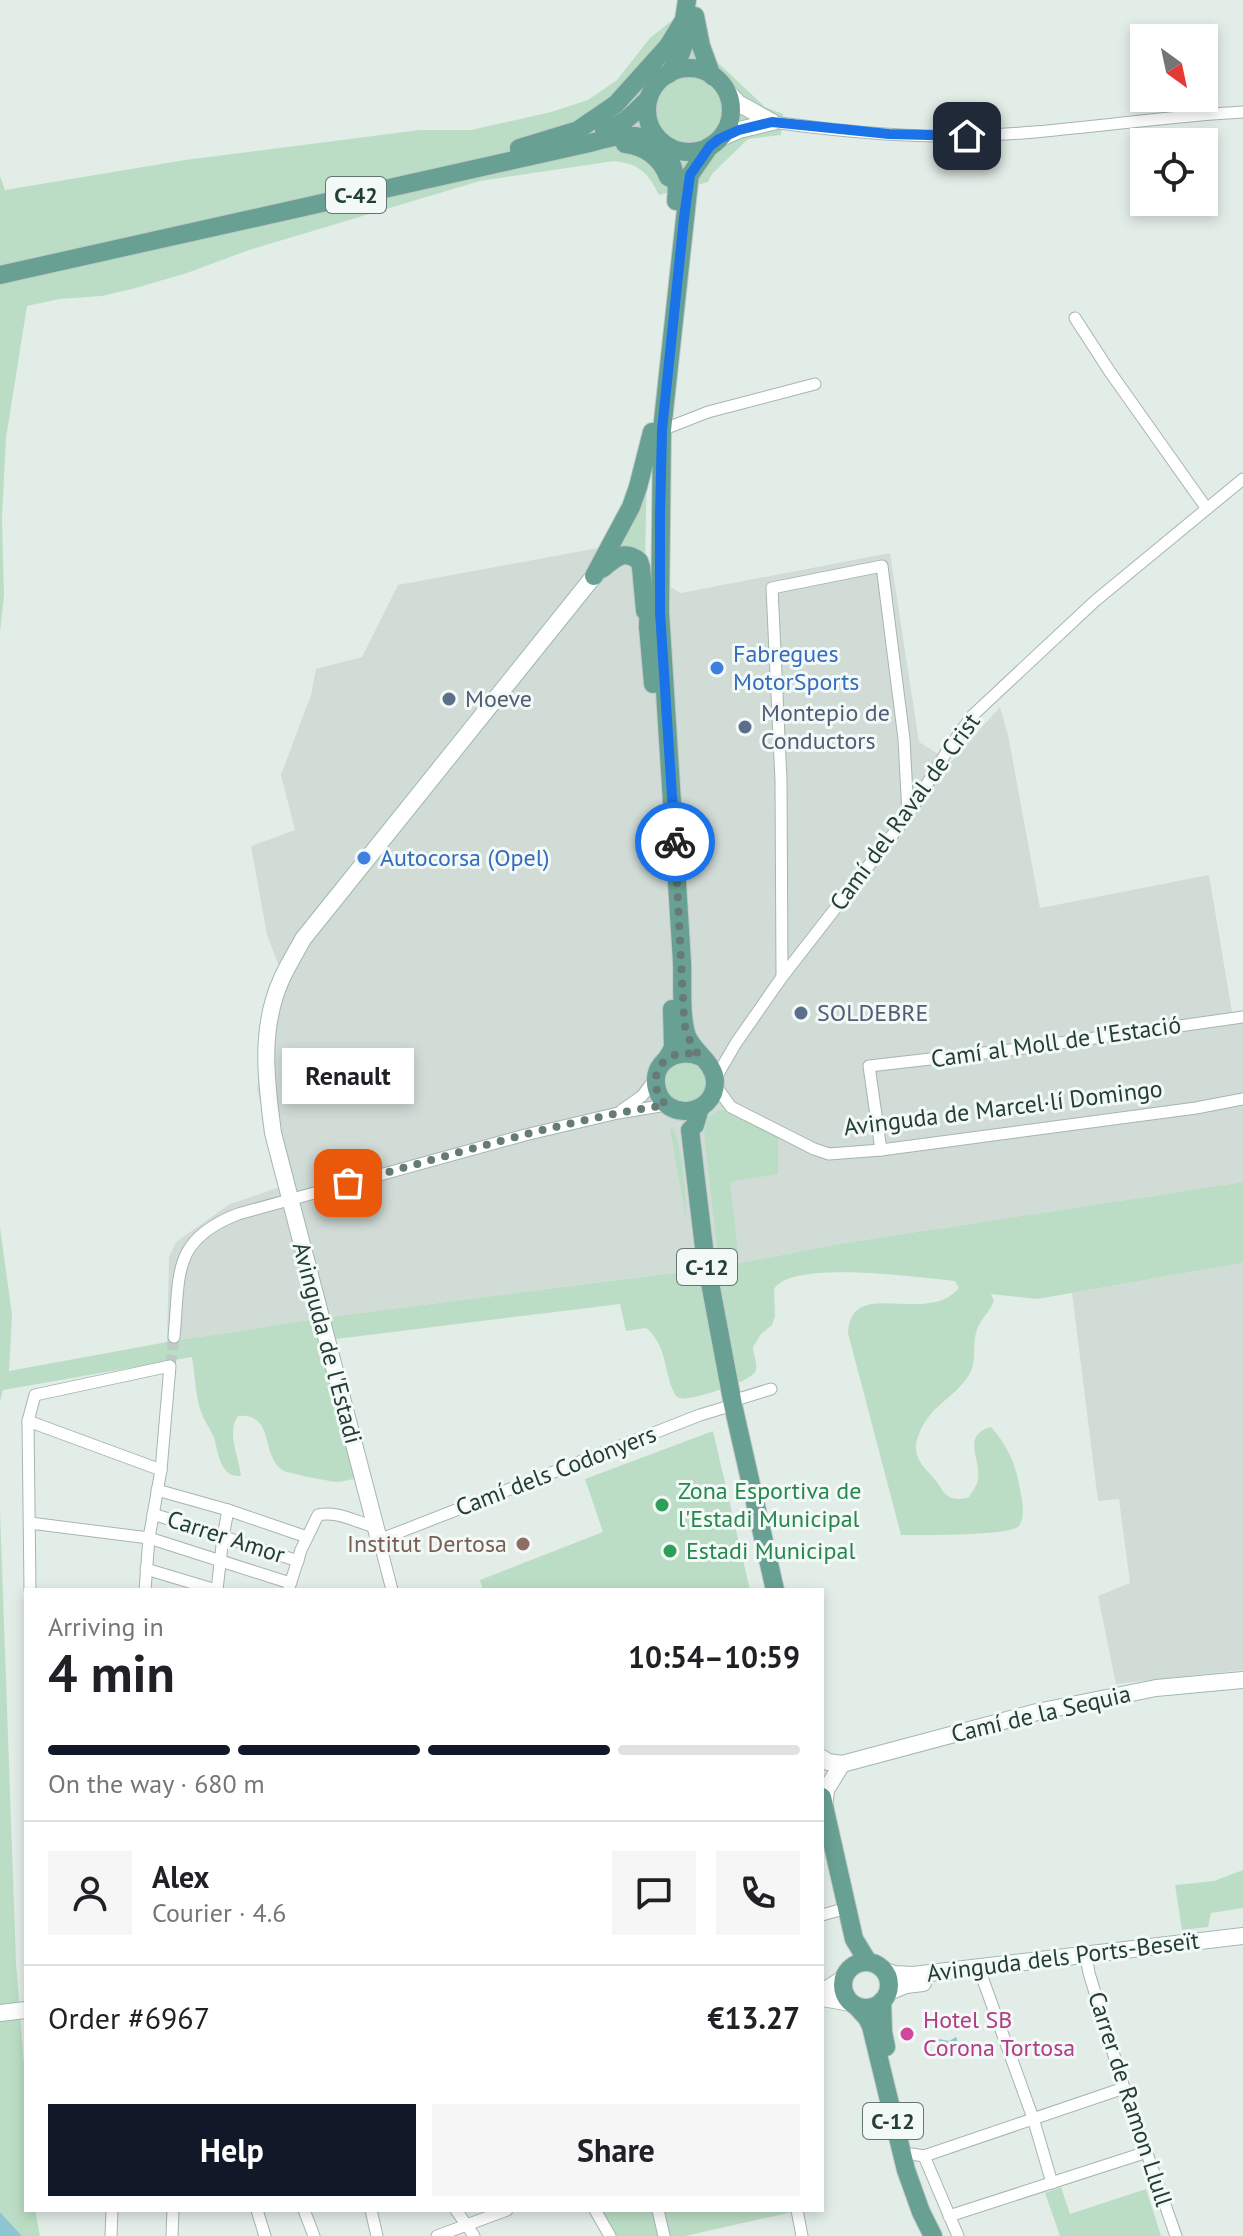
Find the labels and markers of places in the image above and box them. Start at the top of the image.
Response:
pin [933,102,1001,170]
place label: Fabregues MotorSports [733,638,859,697]
marker: Fabregues MotorSports [708,659,726,677]
place label: Moeve [465,683,532,714]
marker: Moeve [440,690,458,708]
place label: Montepio de Conductors [761,697,890,756]
marker: Montepio de Conductors [736,718,754,736]
place label: Autocorsa (Opel) [380,842,549,873]
marker: Autocorsa (Opel) [355,849,373,867]
place label: SOLDEBRE [817,997,928,1028]
marker: SOLDEBRE [792,1004,810,1022]
callout: Renault [282,1047,414,1103]
pin [314,1149,382,1217]
place label: Zona Esportiva de l'Estadi Municipal [678,1475,861,1534]
marker: Zona Esportiva de l'Estadi Municipal [653,1496,671,1514]
place label: Institut Dertosa [347,1528,507,1559]
marker: Institut Dertosa [514,1535,532,1553]
place label: Estadi Municipal [686,1535,855,1566]
marker: Estadi Municipal [661,1542,679,1560]
place label: Hotel SB Corona Tortosa [923,2004,1075,2063]
marker: Hotel SB Corona Tortosa [898,2025,916,2043]

